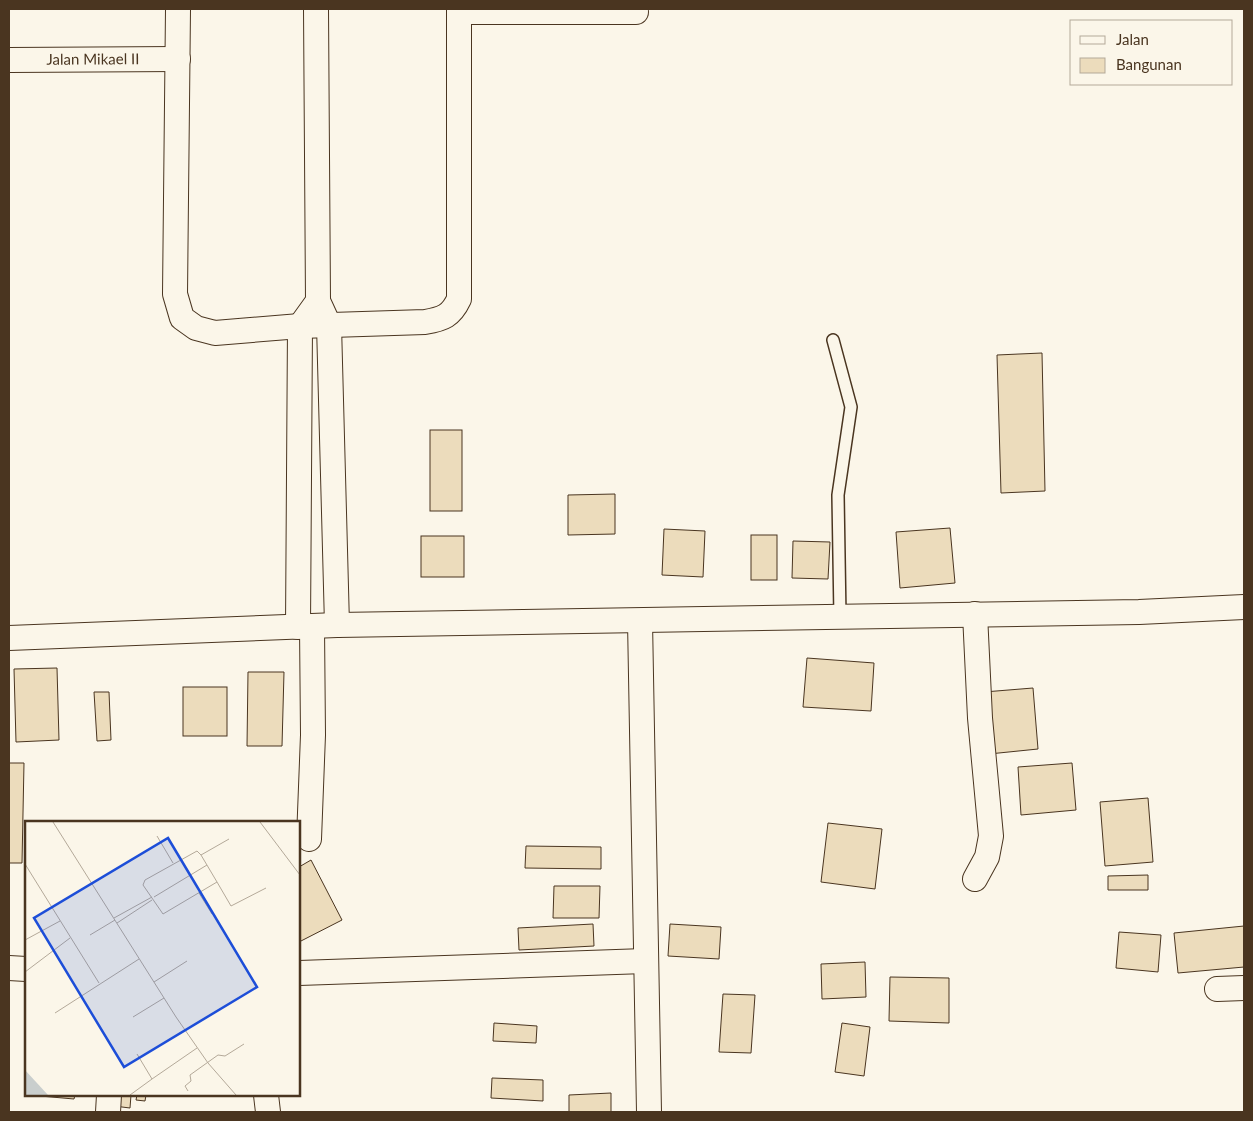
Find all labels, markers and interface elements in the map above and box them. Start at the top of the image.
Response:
legend [1070,20,1233,85]
text: Jalan [1116,30,1149,48]
street label: Jalan Mikael II [46,49,140,68]
text: Bangunan [1116,55,1182,73]
inset map [25,821,300,1096]

